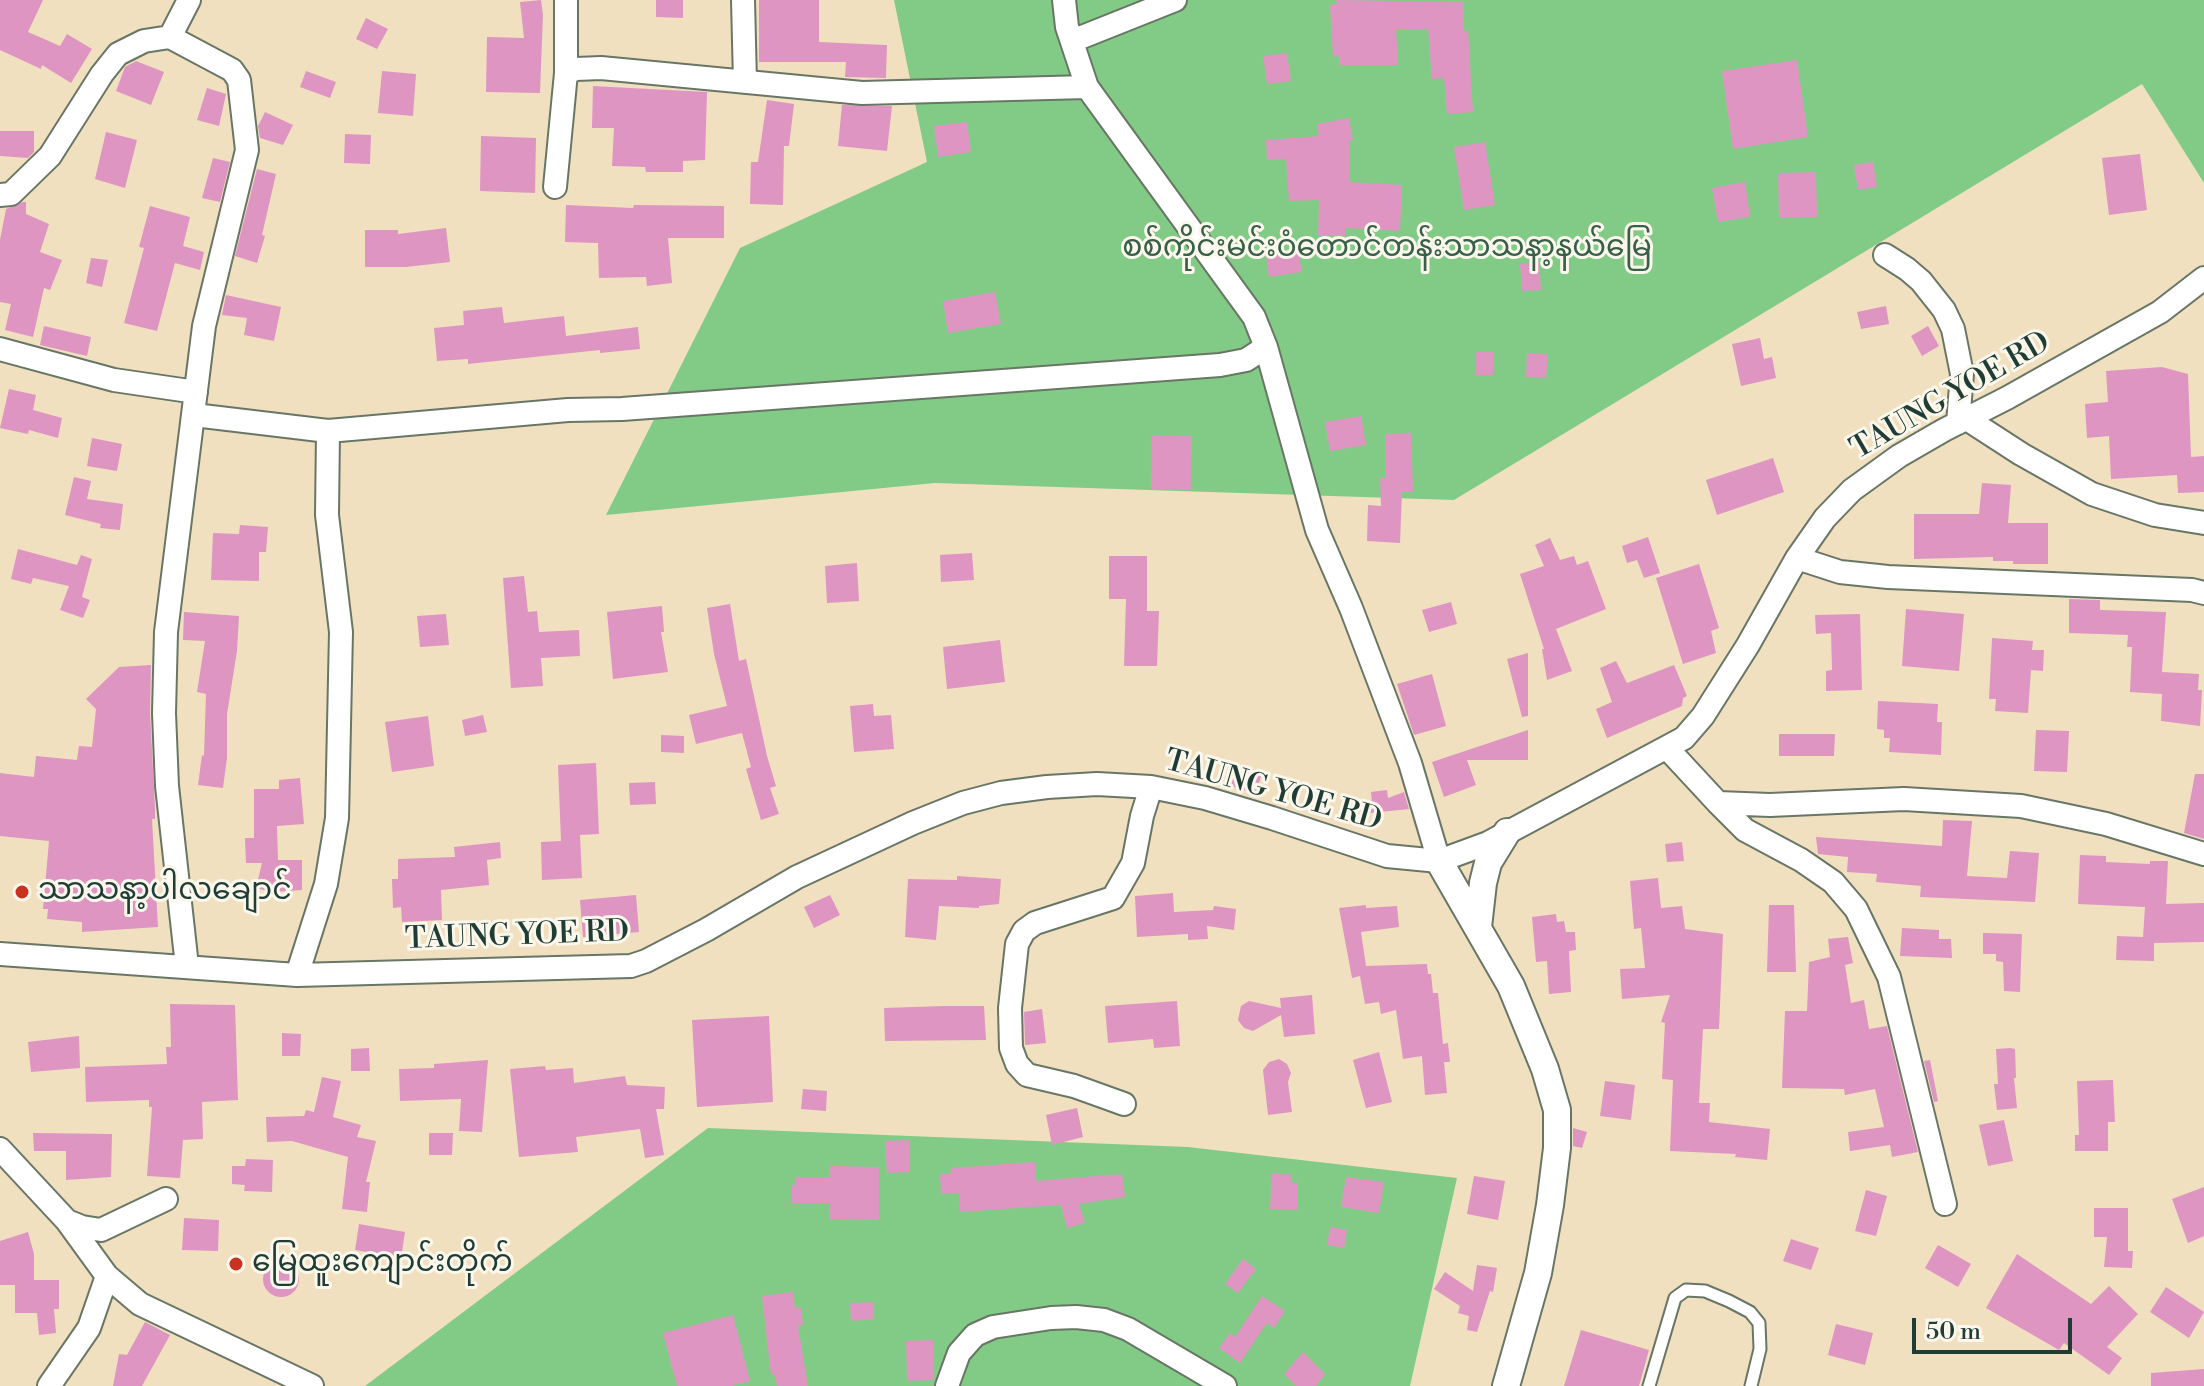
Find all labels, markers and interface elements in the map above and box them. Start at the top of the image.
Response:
park label: စစ်ကိုင်းမင်းဝံတောင်တန်းသာသနာ့နယ်မြေ [1122,231,1652,267]
street label: TAUNG YOE RD [1845,325,2057,469]
street label: TAUNG YOE RD [1160,744,1386,840]
place label: သာသနာ့ပါလချောင် [38,874,292,910]
marker: သာသနာ့ပါလချောင် [13,883,31,901]
street label: TAUNG YOE RD [404,915,630,959]
place label: မြေထူးကျောင်းတိုက် [252,1246,513,1282]
marker: မြေထူးကျောင်းတိုက် [227,1255,245,1273]
scale bar [1916,1302,2076,1352]
text: 50 m [1926,1317,1981,1347]

